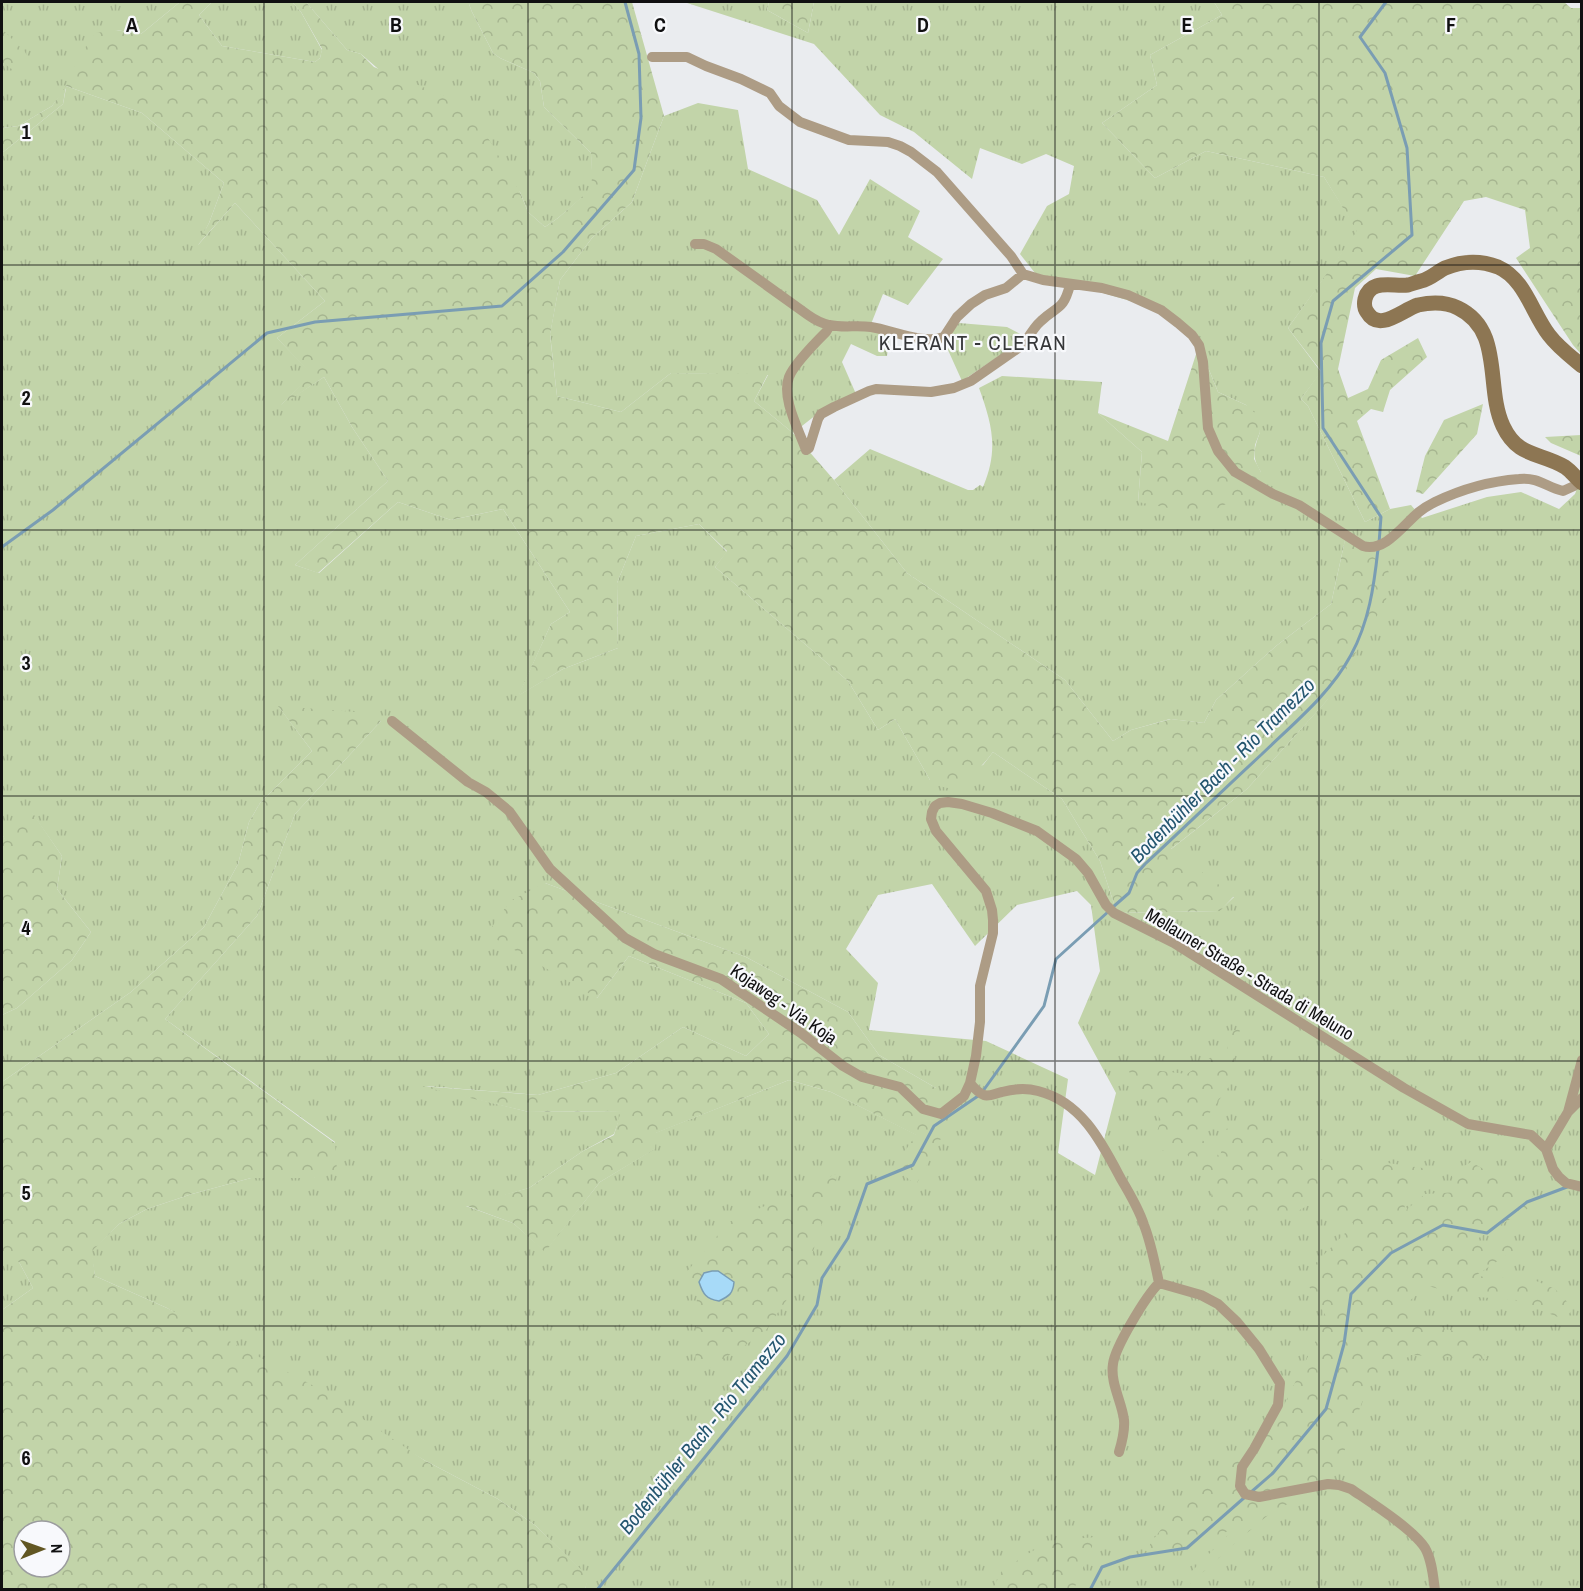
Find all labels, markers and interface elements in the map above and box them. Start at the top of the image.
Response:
text: A [126,11,138,38]
text: B [390,11,402,38]
text: C [654,11,666,38]
text: D [917,11,929,38]
text: E [1182,11,1193,38]
text: F [1446,11,1456,38]
text: 1 [21,118,31,145]
district label: KLERANT - CLERAN [879,328,1067,357]
text: 2 [21,384,31,411]
text: 3 [21,649,31,676]
water label: Bodenbühler Bach - Rio Tramezzo [1124,672,1320,868]
street label: Mellauner Straße - Strada di Meluno [1141,902,1359,1046]
text: 4 [21,914,31,941]
street label: Kojaweg - Via Koja [726,958,842,1050]
text: 5 [21,1179,31,1206]
water label: Bodenbühler Bach - Rio Tramezzo [612,1327,792,1539]
text: 6 [21,1444,31,1471]
north arrow [12,1519,72,1579]
text: N [46,1544,68,1554]

